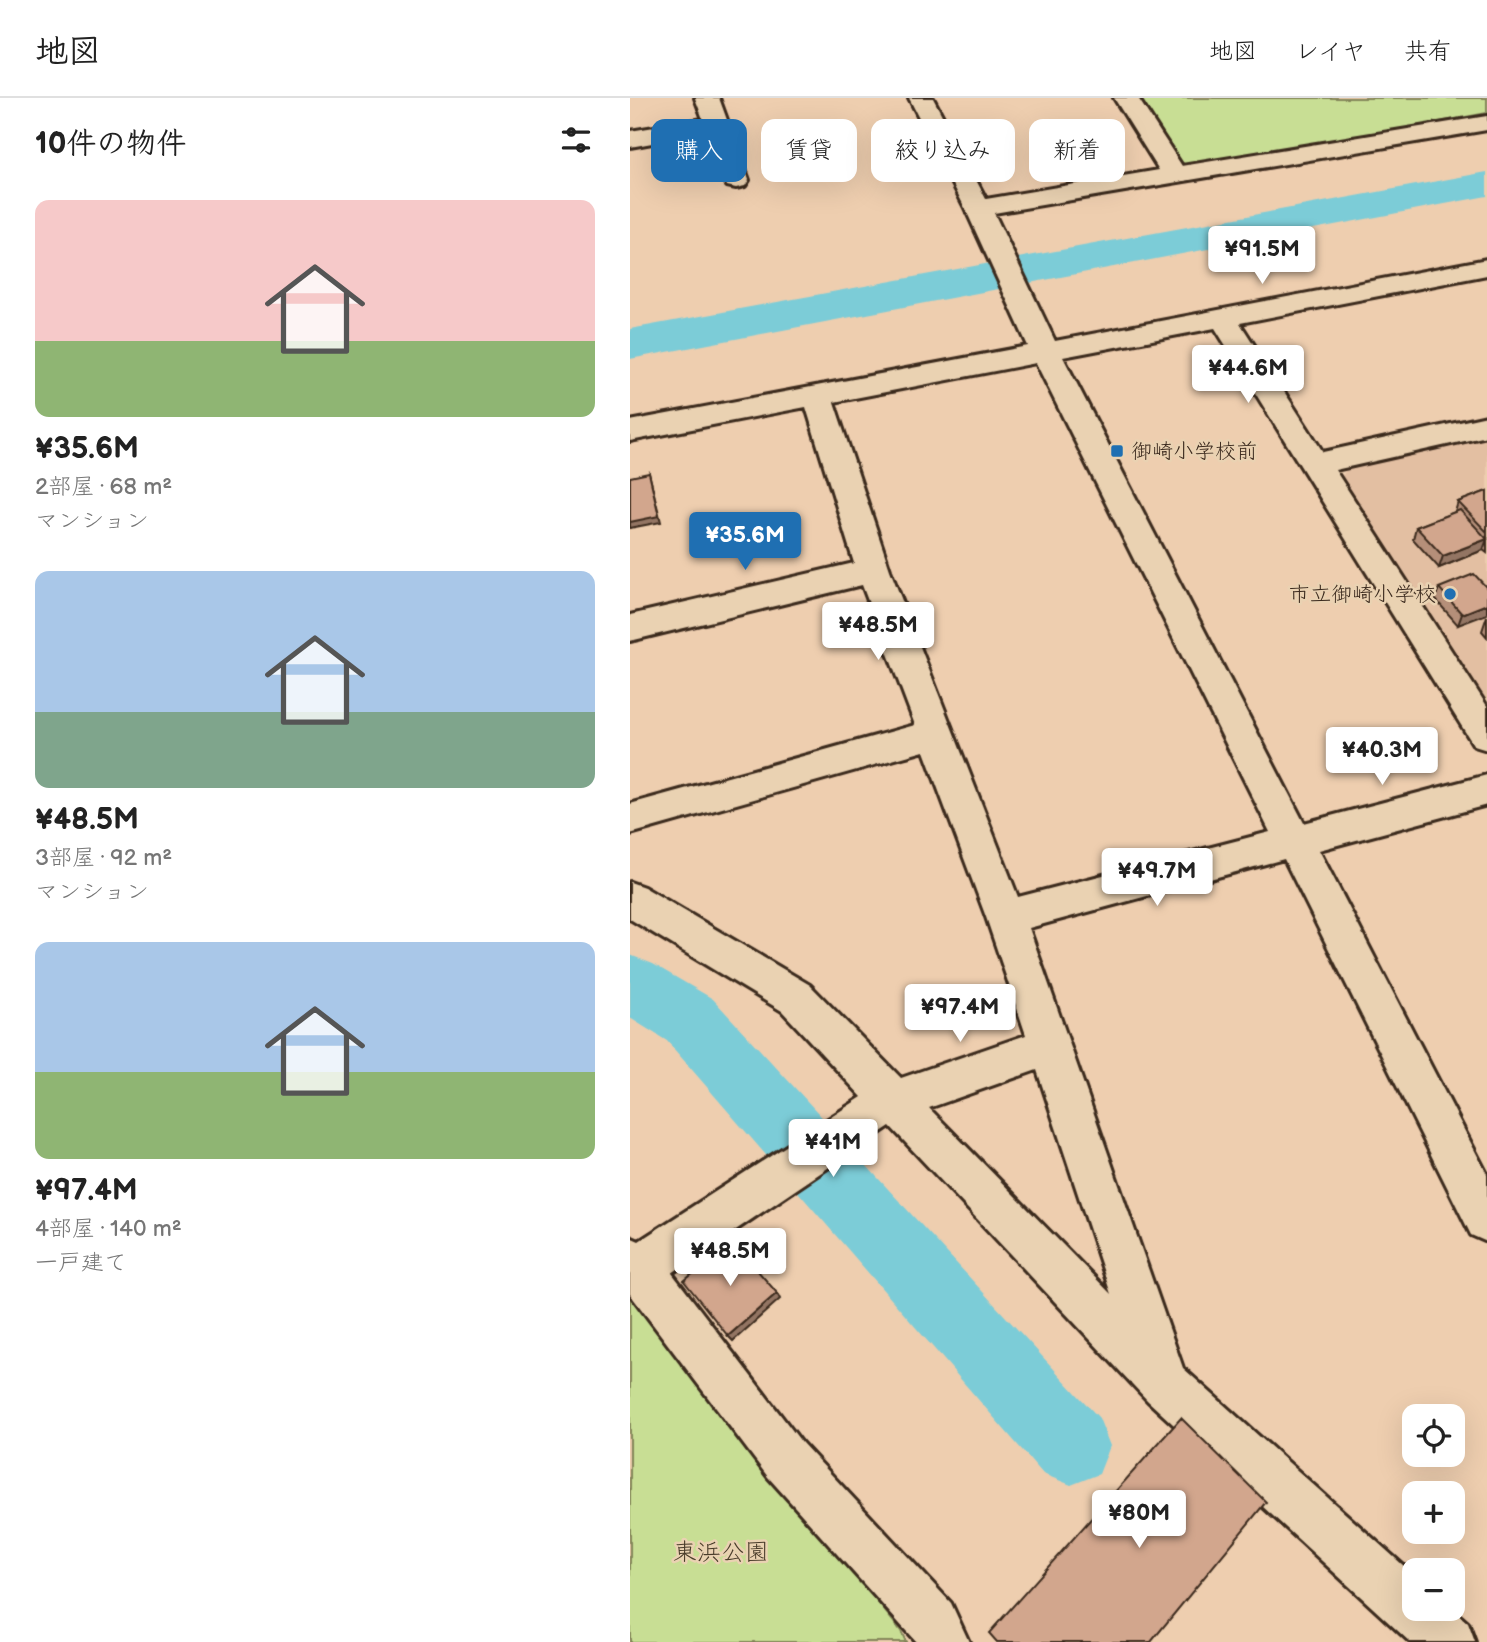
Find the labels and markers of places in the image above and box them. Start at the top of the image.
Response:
pin: ¥91.5M [1205,226,1319,286]
pin: ¥44.6M [1191,345,1305,405]
place label: 御崎小学校前 [1131,439,1257,464]
marker: 御崎小学校前 [1109,443,1125,459]
pin: ¥35.6M [688,512,802,572]
place label: 市立御崎小学校 [1289,582,1436,607]
marker: 市立御崎小学校 [1442,586,1458,602]
pin: ¥48.5M [821,602,935,662]
pin: ¥40.3M [1325,728,1439,787]
pin: ¥49.7M [1100,848,1214,908]
pin: ¥97.4M [903,984,1017,1044]
pin: ¥41M [792,1119,874,1179]
pin: ¥48.5M [673,1228,787,1288]
pin: ¥80M [1098,1490,1180,1550]

